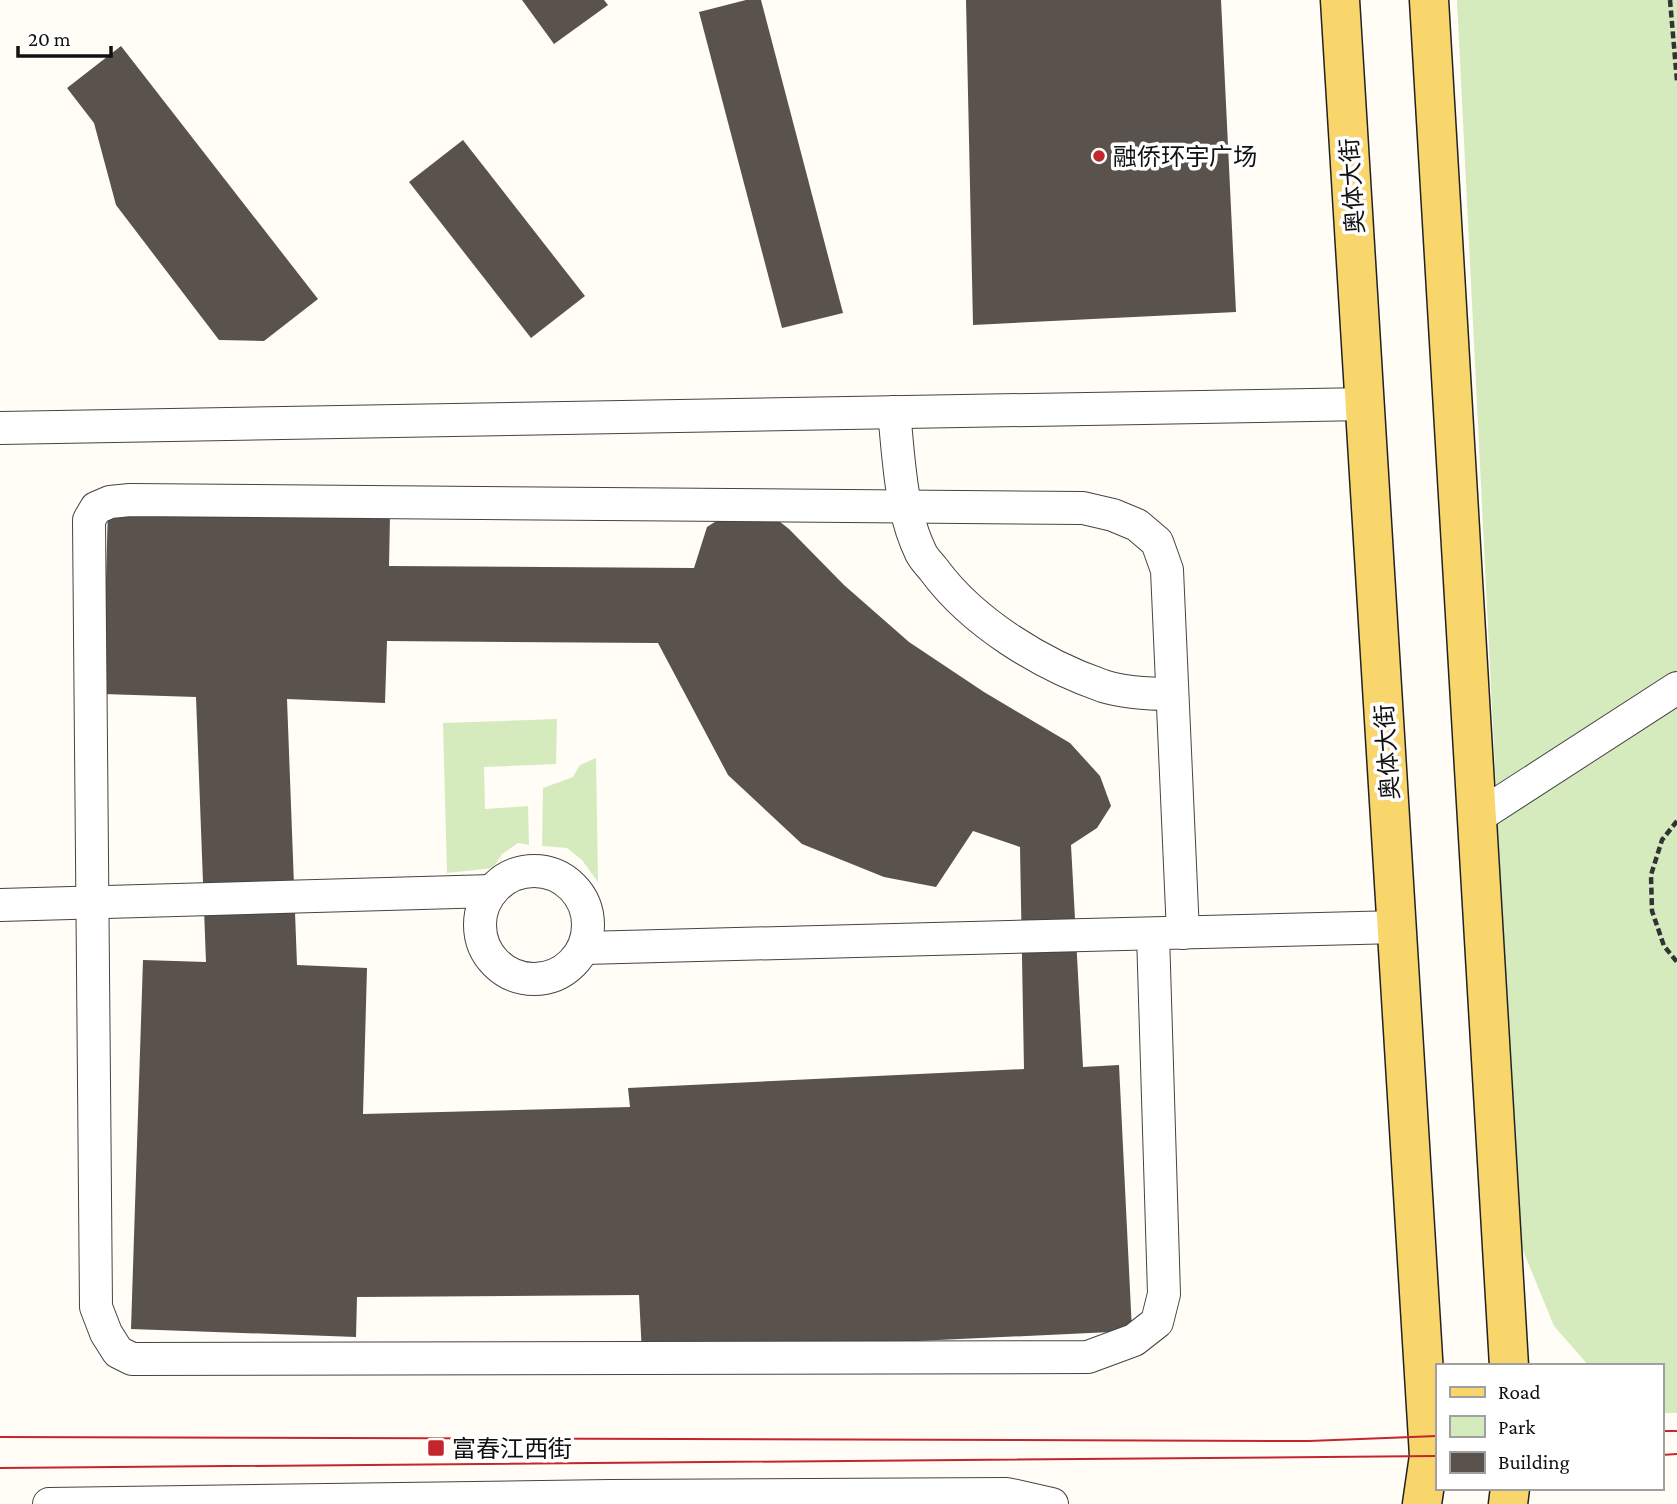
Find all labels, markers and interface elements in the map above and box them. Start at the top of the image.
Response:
scale bar [18,14,110,58]
text: 20 m [28,27,71,51]
street label: 奥体大街 [1335,137,1369,235]
place label: 融侨环宇广场 [1113,143,1257,170]
marker: 融侨环宇广场 [1091,148,1107,164]
street label: 奥体大街 [1370,703,1404,801]
legend [1436,1364,1663,1490]
text: Road [1498,1380,1541,1404]
text: Park [1498,1415,1535,1439]
place label: 富春江西街 [452,1435,572,1462]
marker: 富春江西街 [426,1438,446,1458]
text: Building [1498,1450,1570,1474]

